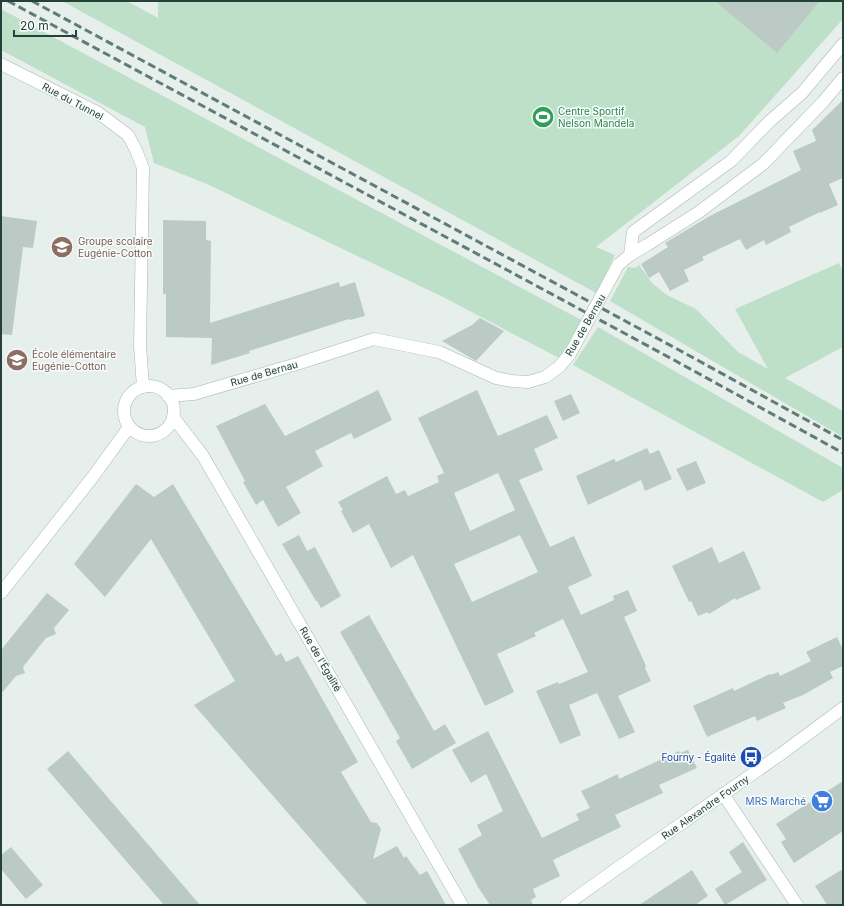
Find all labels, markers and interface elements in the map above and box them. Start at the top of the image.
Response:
scale bar [14,12,76,38]
text: 20 m [20,18,49,33]
street label: Rue du Tunnel [40,80,106,122]
sports icon: Centre Sportif Nelson Mandela [530,104,556,130]
place label: Centre Sportif Nelson Mandela [558,105,634,129]
school or university icon: Groupe scolaire Eugénie-Cotton [49,234,75,260]
place label: Groupe scolaire Eugénie-Cotton [78,235,153,259]
street label: Rue de Bernau [562,292,608,358]
school or university icon: École élémentaire Eugénie-Cotton [4,347,30,373]
place label: École élémentaire Eugénie-Cotton [32,347,116,372]
street label: Rue de Bernau [229,358,299,388]
street label: Rue de l'Égalité [298,624,345,694]
bus stop icon: Fourny - Égalité [738,744,764,770]
place label: Fourny - Égalité [661,750,736,763]
street label: Rue Alexandre Fourny [659,772,751,842]
supermarket icon: MRS Marché [809,788,835,814]
place label: MRS Marché [746,795,806,807]

